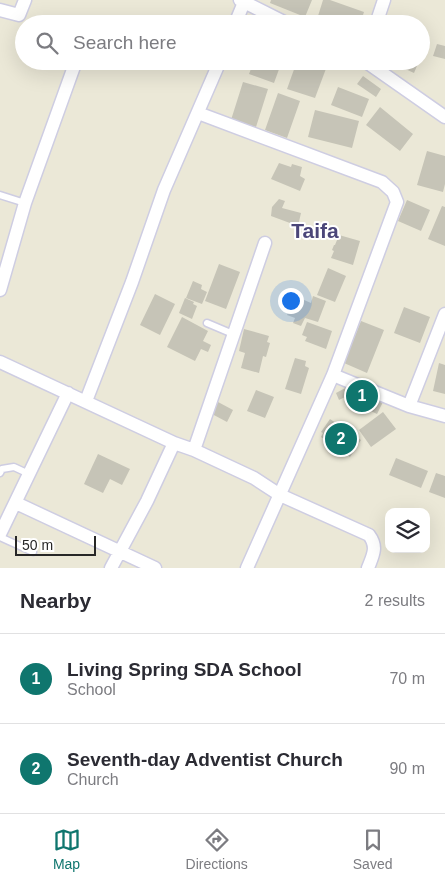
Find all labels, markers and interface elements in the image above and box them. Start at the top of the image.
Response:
search box [15,15,430,70]
icon: search [33,29,61,57]
text: Search here [73,32,177,53]
district label: Taifa [291,219,339,242]
your location [278,288,304,314]
pin: 1 [346,377,378,415]
pin: 2 [325,420,357,458]
map controls [385,508,430,553]
button: layers [385,508,430,553]
scale bar [15,533,96,556]
text: 50 m [22,537,53,553]
text: Nearby [20,589,91,612]
text: 2 results [365,592,425,609]
text: Living Spring SDA School [67,659,302,680]
text: 1 [32,670,40,687]
text: 70 m [389,670,425,687]
text: School [67,681,116,698]
text: Seventh-day Adventist Church [67,749,343,770]
text: 2 [32,760,40,777]
text: 90 m [389,760,425,777]
text: Church [67,771,119,788]
tab: Map [53,826,81,872]
tab: Directions [186,826,248,872]
tab: Saved [353,826,392,872]

